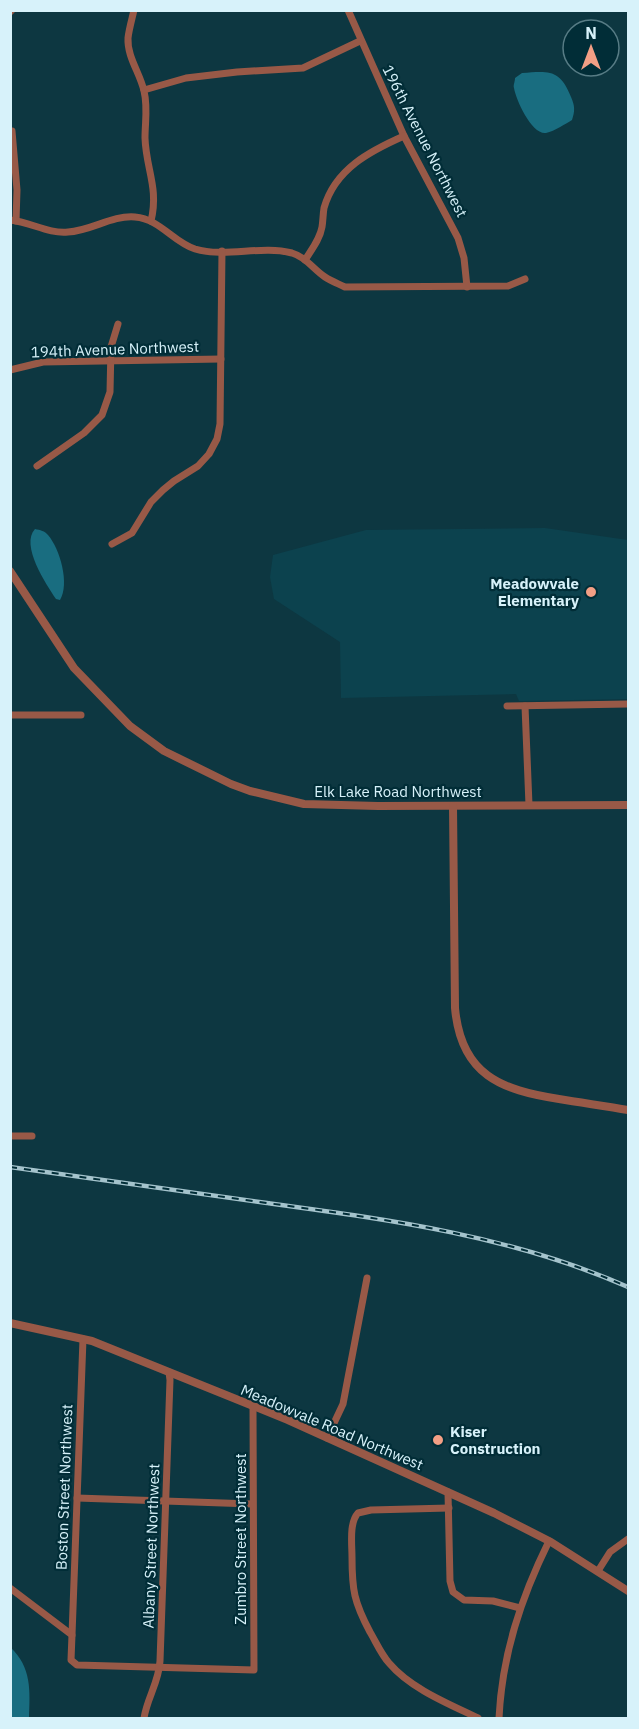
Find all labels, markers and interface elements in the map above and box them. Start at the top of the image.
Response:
north arrow [561,18,621,78]
text: N [585,23,597,43]
street label: 196th Avenue Northwest [378,62,472,220]
street label: 194th Avenue Northwest [31,337,199,361]
place label: Meadowvale Elementary [490,574,579,610]
marker: Meadowvale Elementary [584,585,598,599]
street label: Elk Lake Road Northwest [314,782,482,801]
street label: Meadowvale Road Northwest [238,1380,426,1474]
street label: Boston Street Northwest [52,1404,76,1570]
place label: Kiser Construction [450,1422,541,1458]
marker: Kiser Construction [431,1433,445,1447]
street label: Zumbro Street Northwest [231,1453,250,1625]
street label: Albany Street Northwest [139,1463,163,1629]

